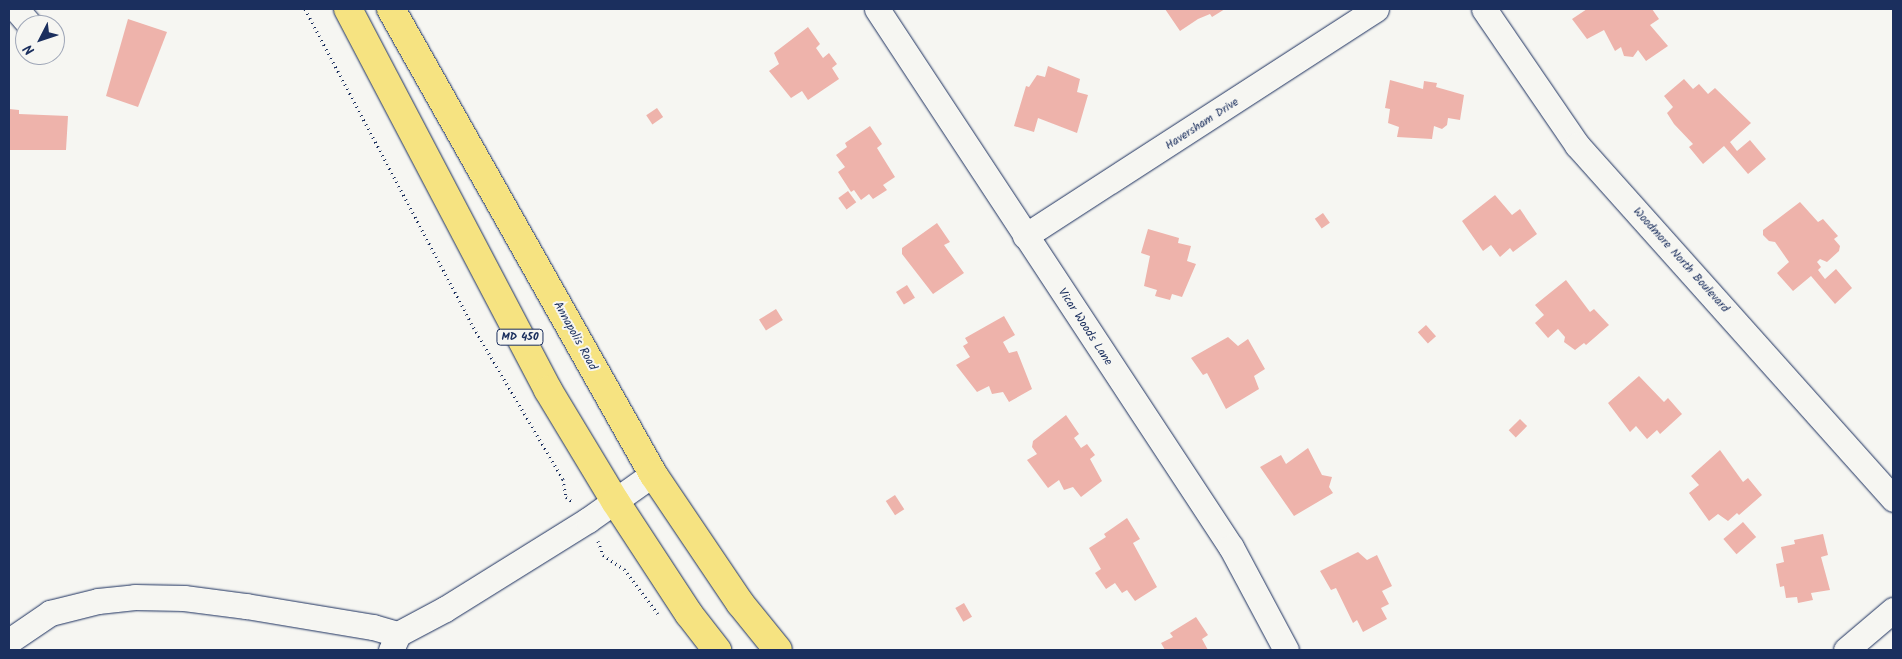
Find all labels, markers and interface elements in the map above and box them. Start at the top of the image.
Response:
north arrow [15,15,65,65]
text: N [18,39,41,60]
street label: Haversham Drive [1163,95,1241,153]
street label: Woodmore North Boulevard [1630,204,1732,316]
street label: Vicar Woods Lane [1055,286,1115,368]
street label: Annapolis Road [550,299,600,373]
road number: MD 450 [496,328,544,346]

